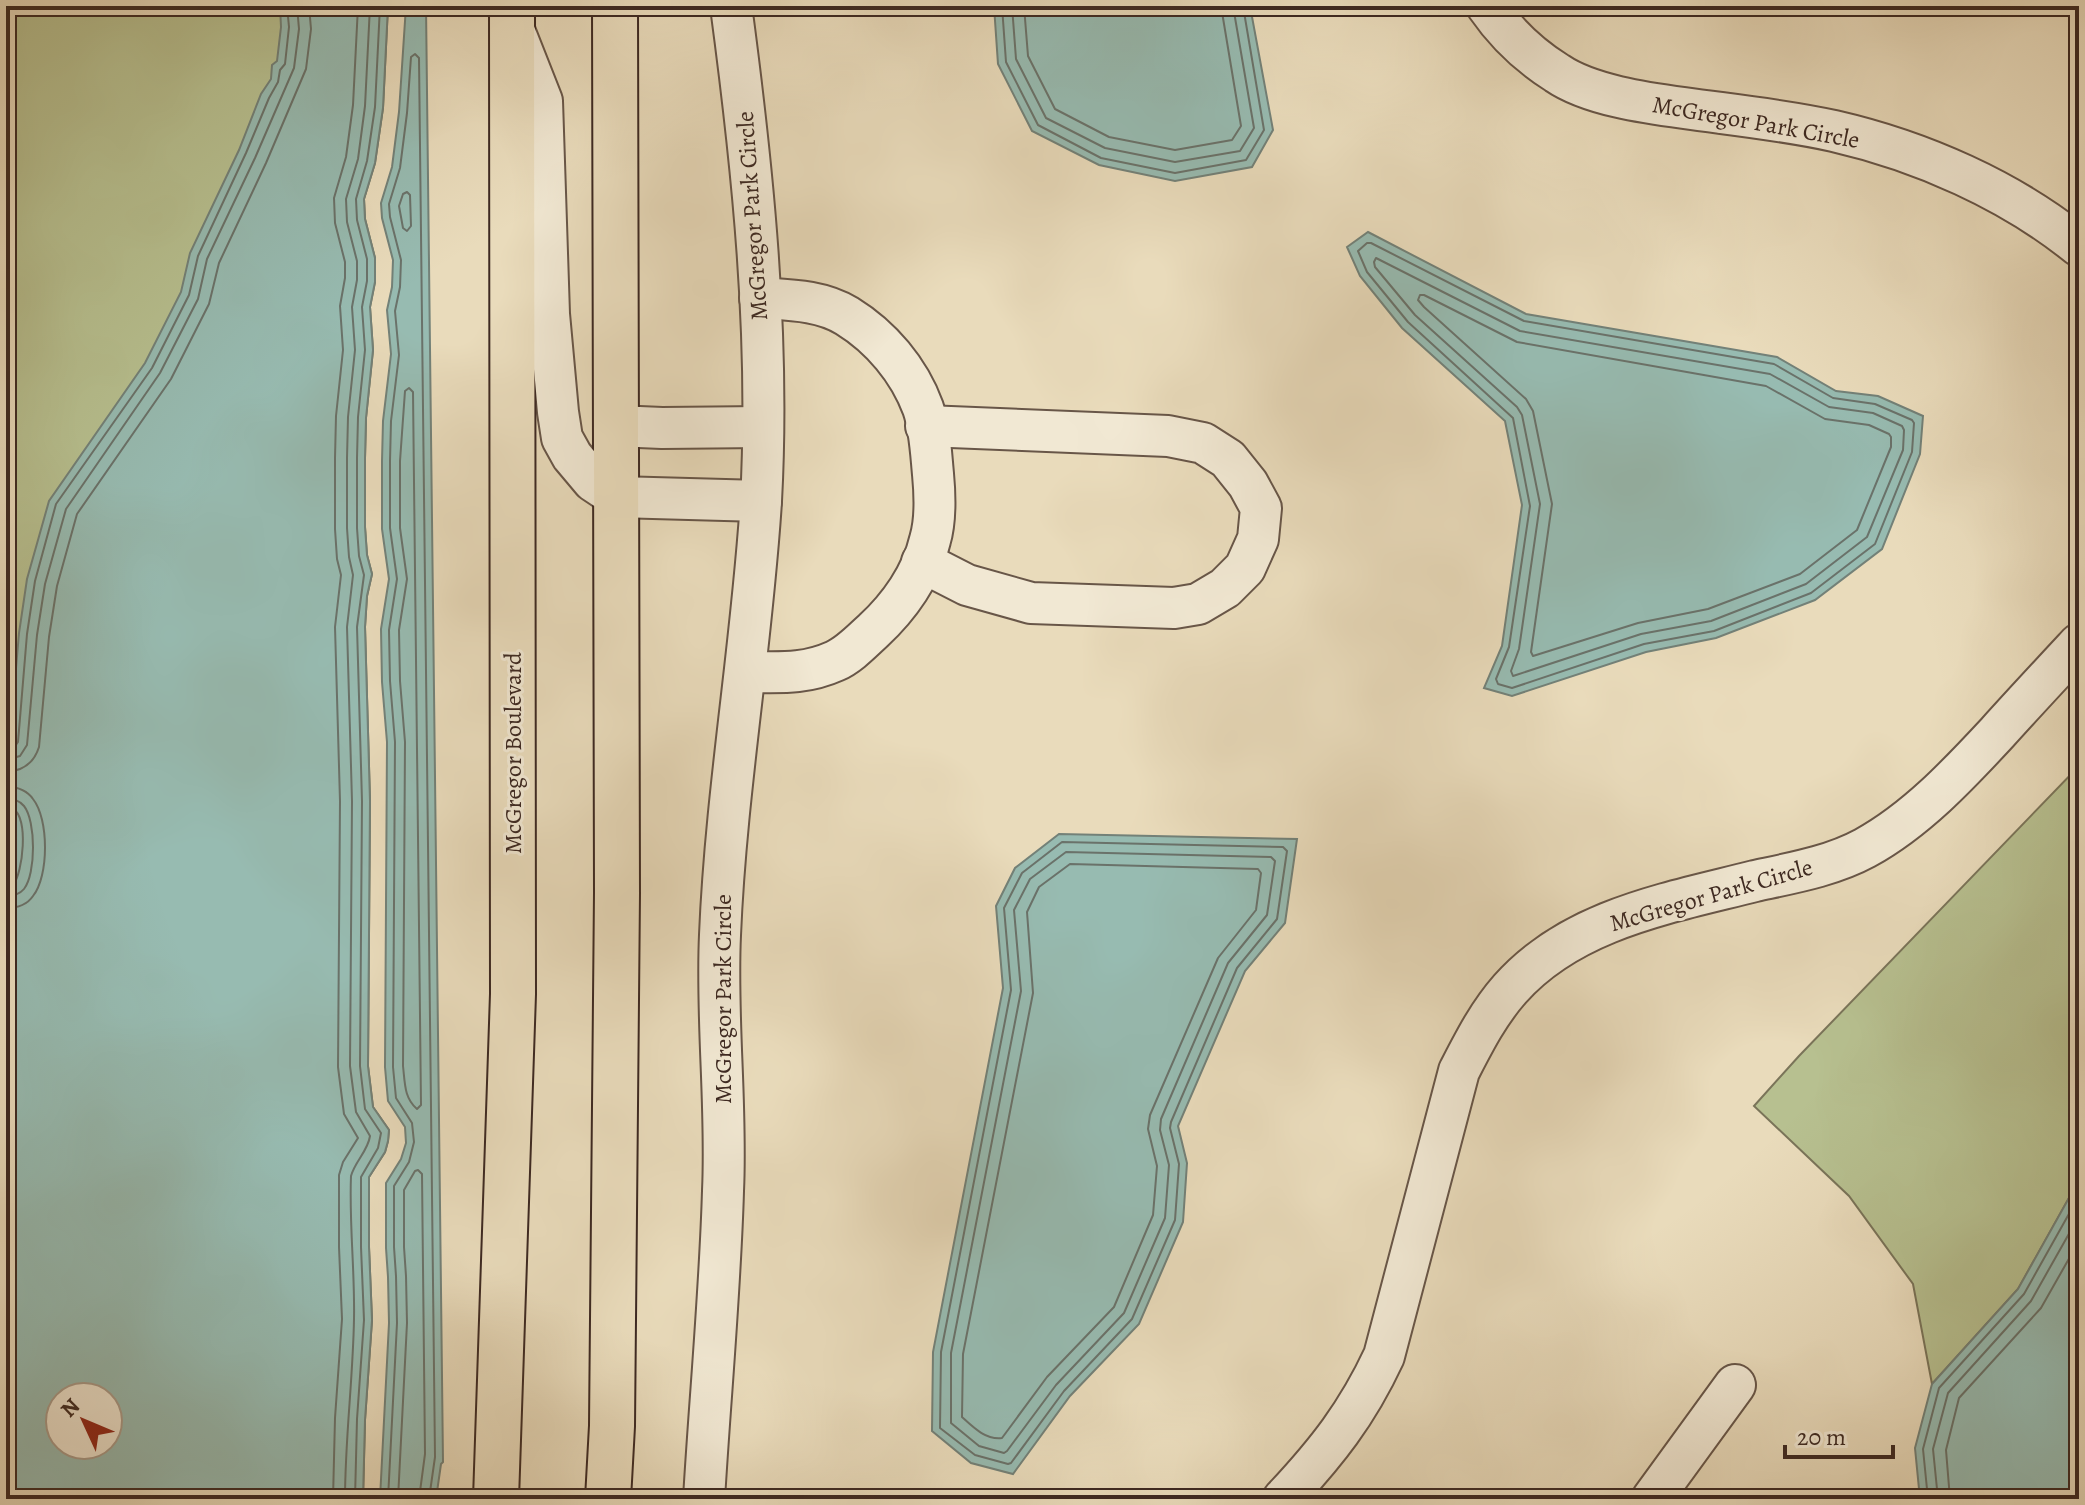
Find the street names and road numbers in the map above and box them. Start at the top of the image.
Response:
street label: McGregor Park Circle [1650,88,1862,156]
street label: McGregor Park Circle [729,110,775,322]
street label: McGregor Boulevard [497,652,529,854]
street label: McGregor Park Circle [1606,851,1816,939]
street label: McGregor Park Circle [707,894,739,1104]

